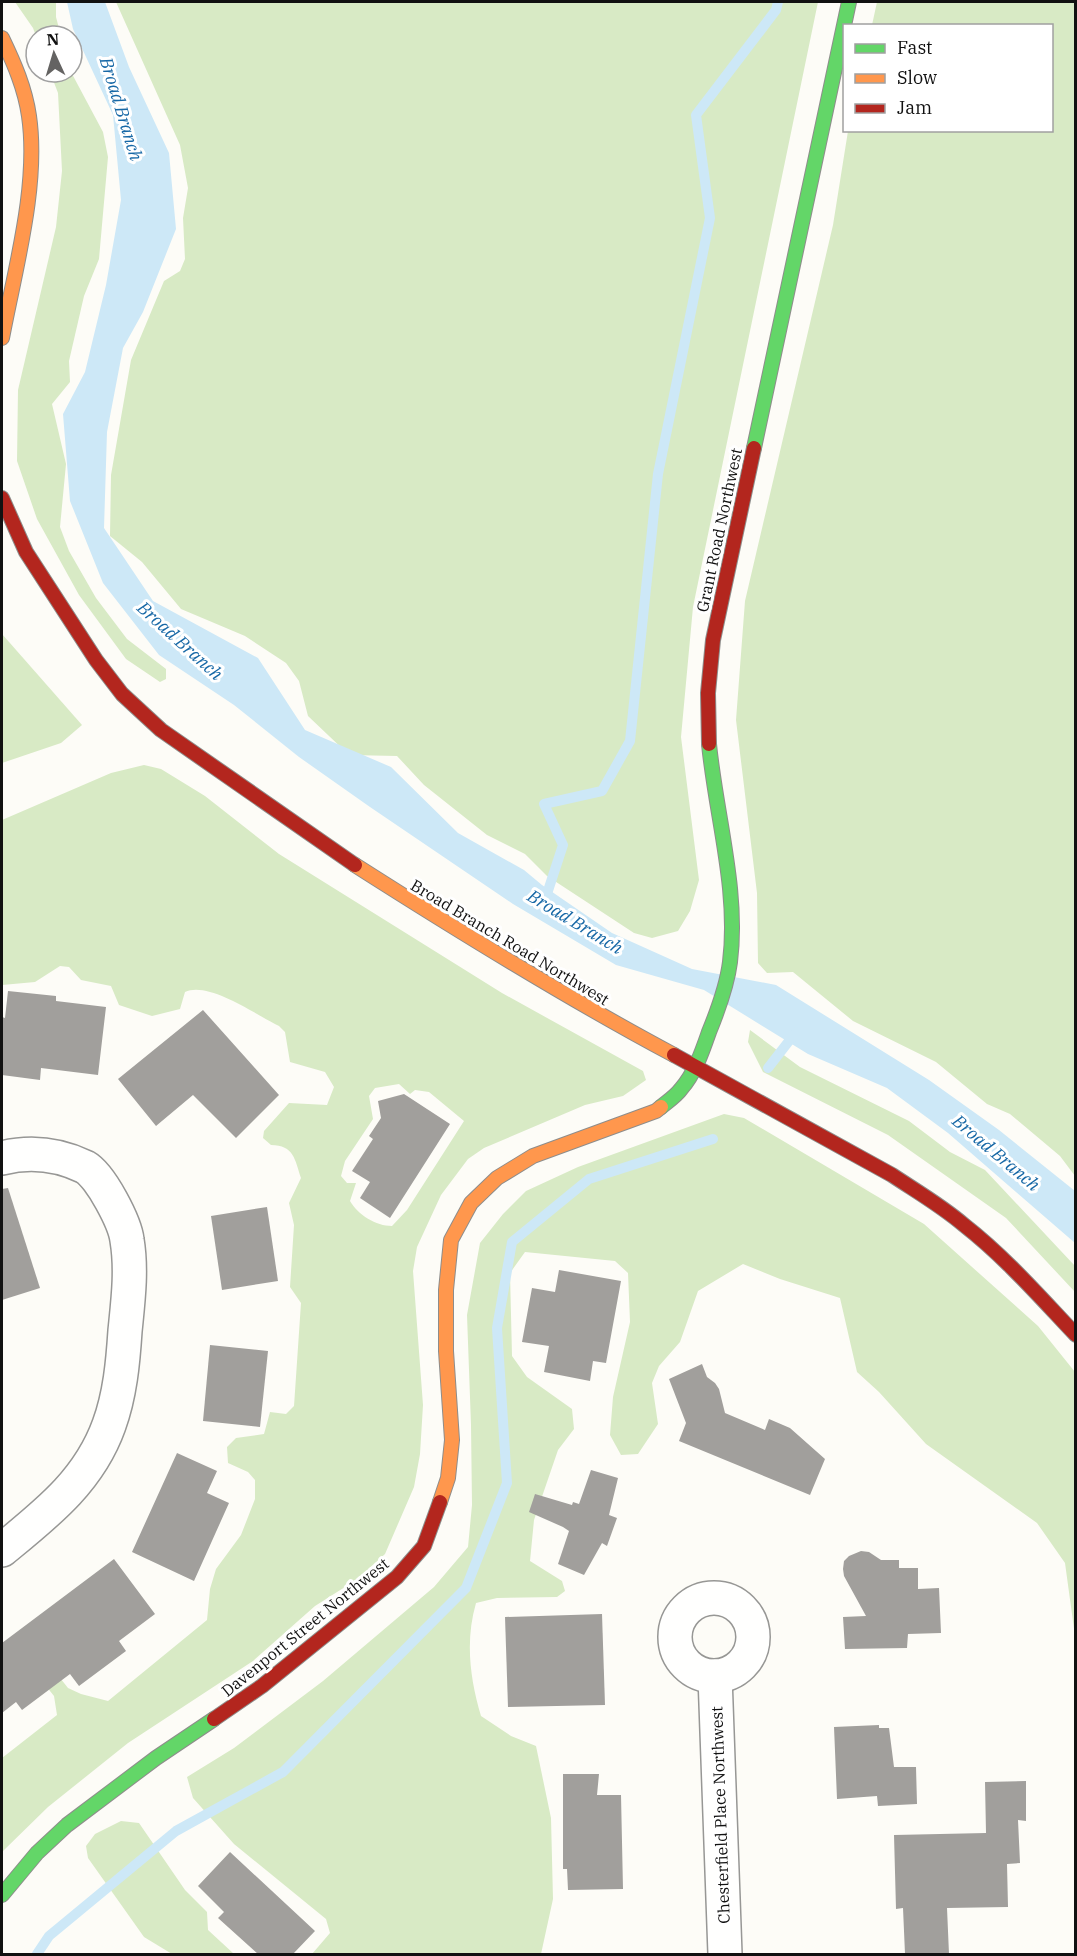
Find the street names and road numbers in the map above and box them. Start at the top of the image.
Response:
street label: Grant Road Northwest [692,446,746,614]
street label: Broad Branch Road Northwest [407,875,613,1009]
street label: Davenport Street Northwest [217,1553,393,1701]
street label: Chesterfield Place Northwest [706,1706,734,1924]

